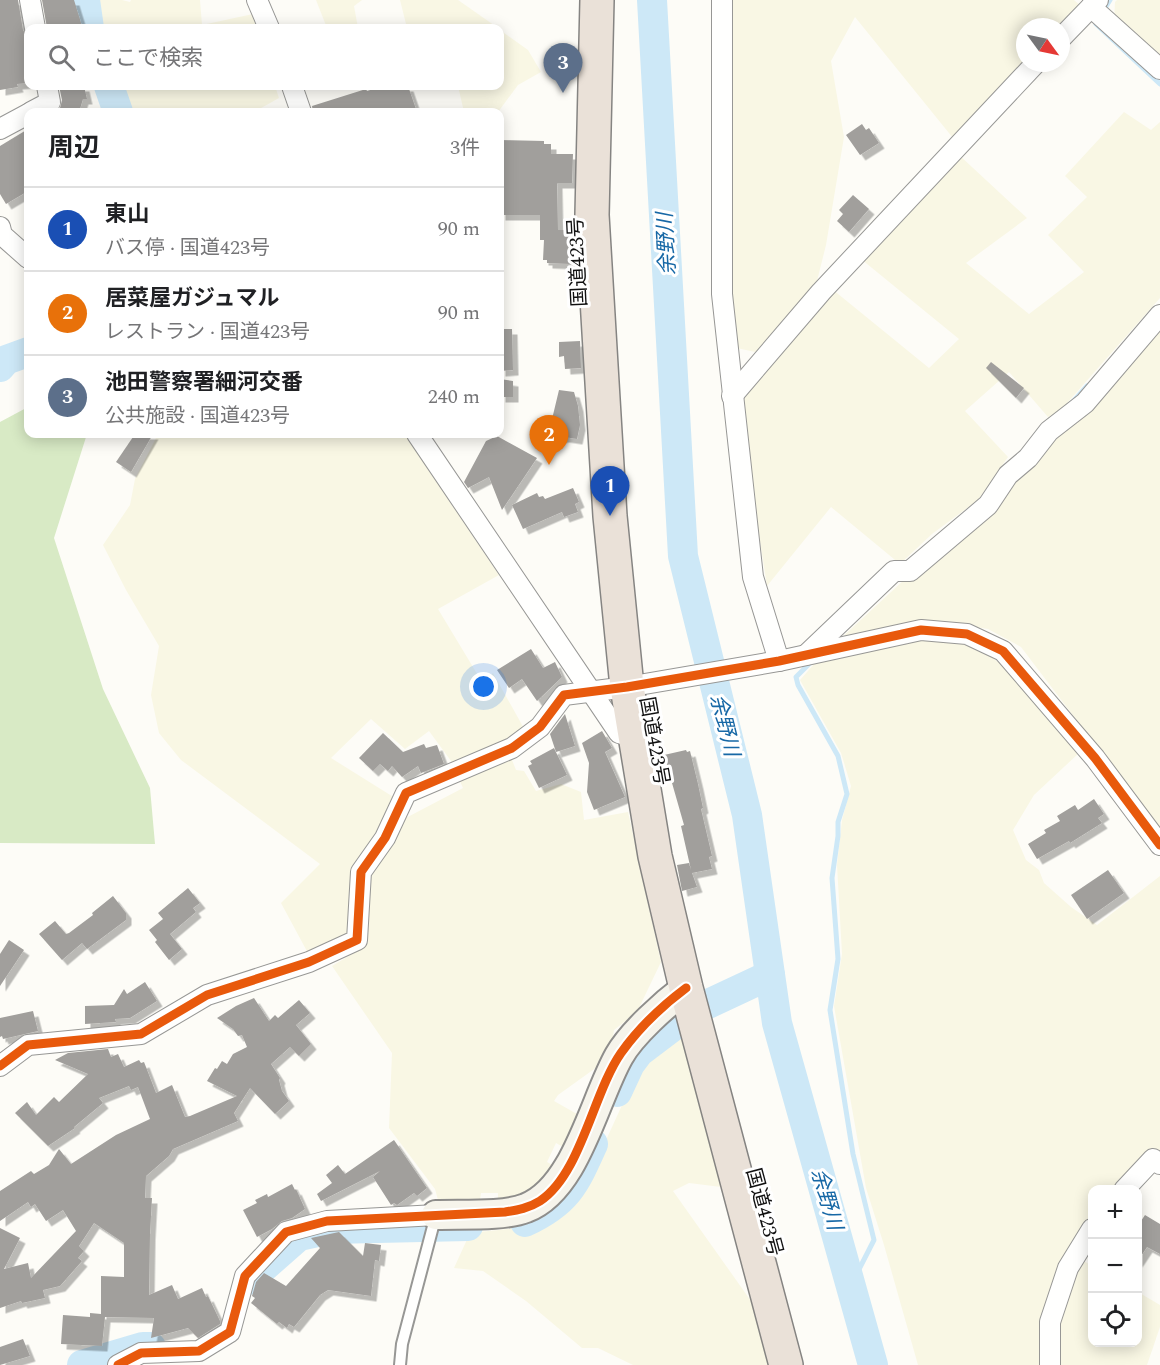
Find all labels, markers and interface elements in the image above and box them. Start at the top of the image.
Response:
north arrow [1016,18,1070,72]
search box [24,24,504,90]
icon: search [45,41,78,74]
text: ここで検索 [93,42,203,75]
pin: 3 [544,44,582,93]
text: 周辺 [48,128,100,168]
text: 3件 [450,133,480,163]
text: 東山 [105,198,149,231]
water label: 余野川 [649,210,685,276]
text: 1 [62,214,73,244]
text: 90 m [438,214,480,244]
street label: 国道423号 [561,216,595,308]
text: バス停 · 国道423号 [105,233,270,263]
text: 居菜屋ガジュマル [105,282,279,315]
text: 2 [62,298,73,328]
text: 90 m [438,298,480,328]
text: レストラン · 国道423号 [105,317,310,347]
text: 池田警察署細河交番 [105,366,303,399]
text: 3 [62,382,73,412]
text: 240 m [428,382,480,412]
text: 公共施設 · 国道423号 [105,401,290,431]
pin: 2 [530,416,568,465]
pin: 1 [590,466,630,516]
your location [469,672,498,701]
water label: 余野川 [701,691,748,762]
street label: 国道423号 [631,694,677,788]
street label: 国道423号 [738,1165,790,1260]
water label: 余野川 [802,1165,851,1236]
map controls [1088,1185,1142,1347]
button: + [1088,1185,1142,1239]
button: − [1088,1239,1142,1293]
button: locate [1088,1293,1142,1347]

